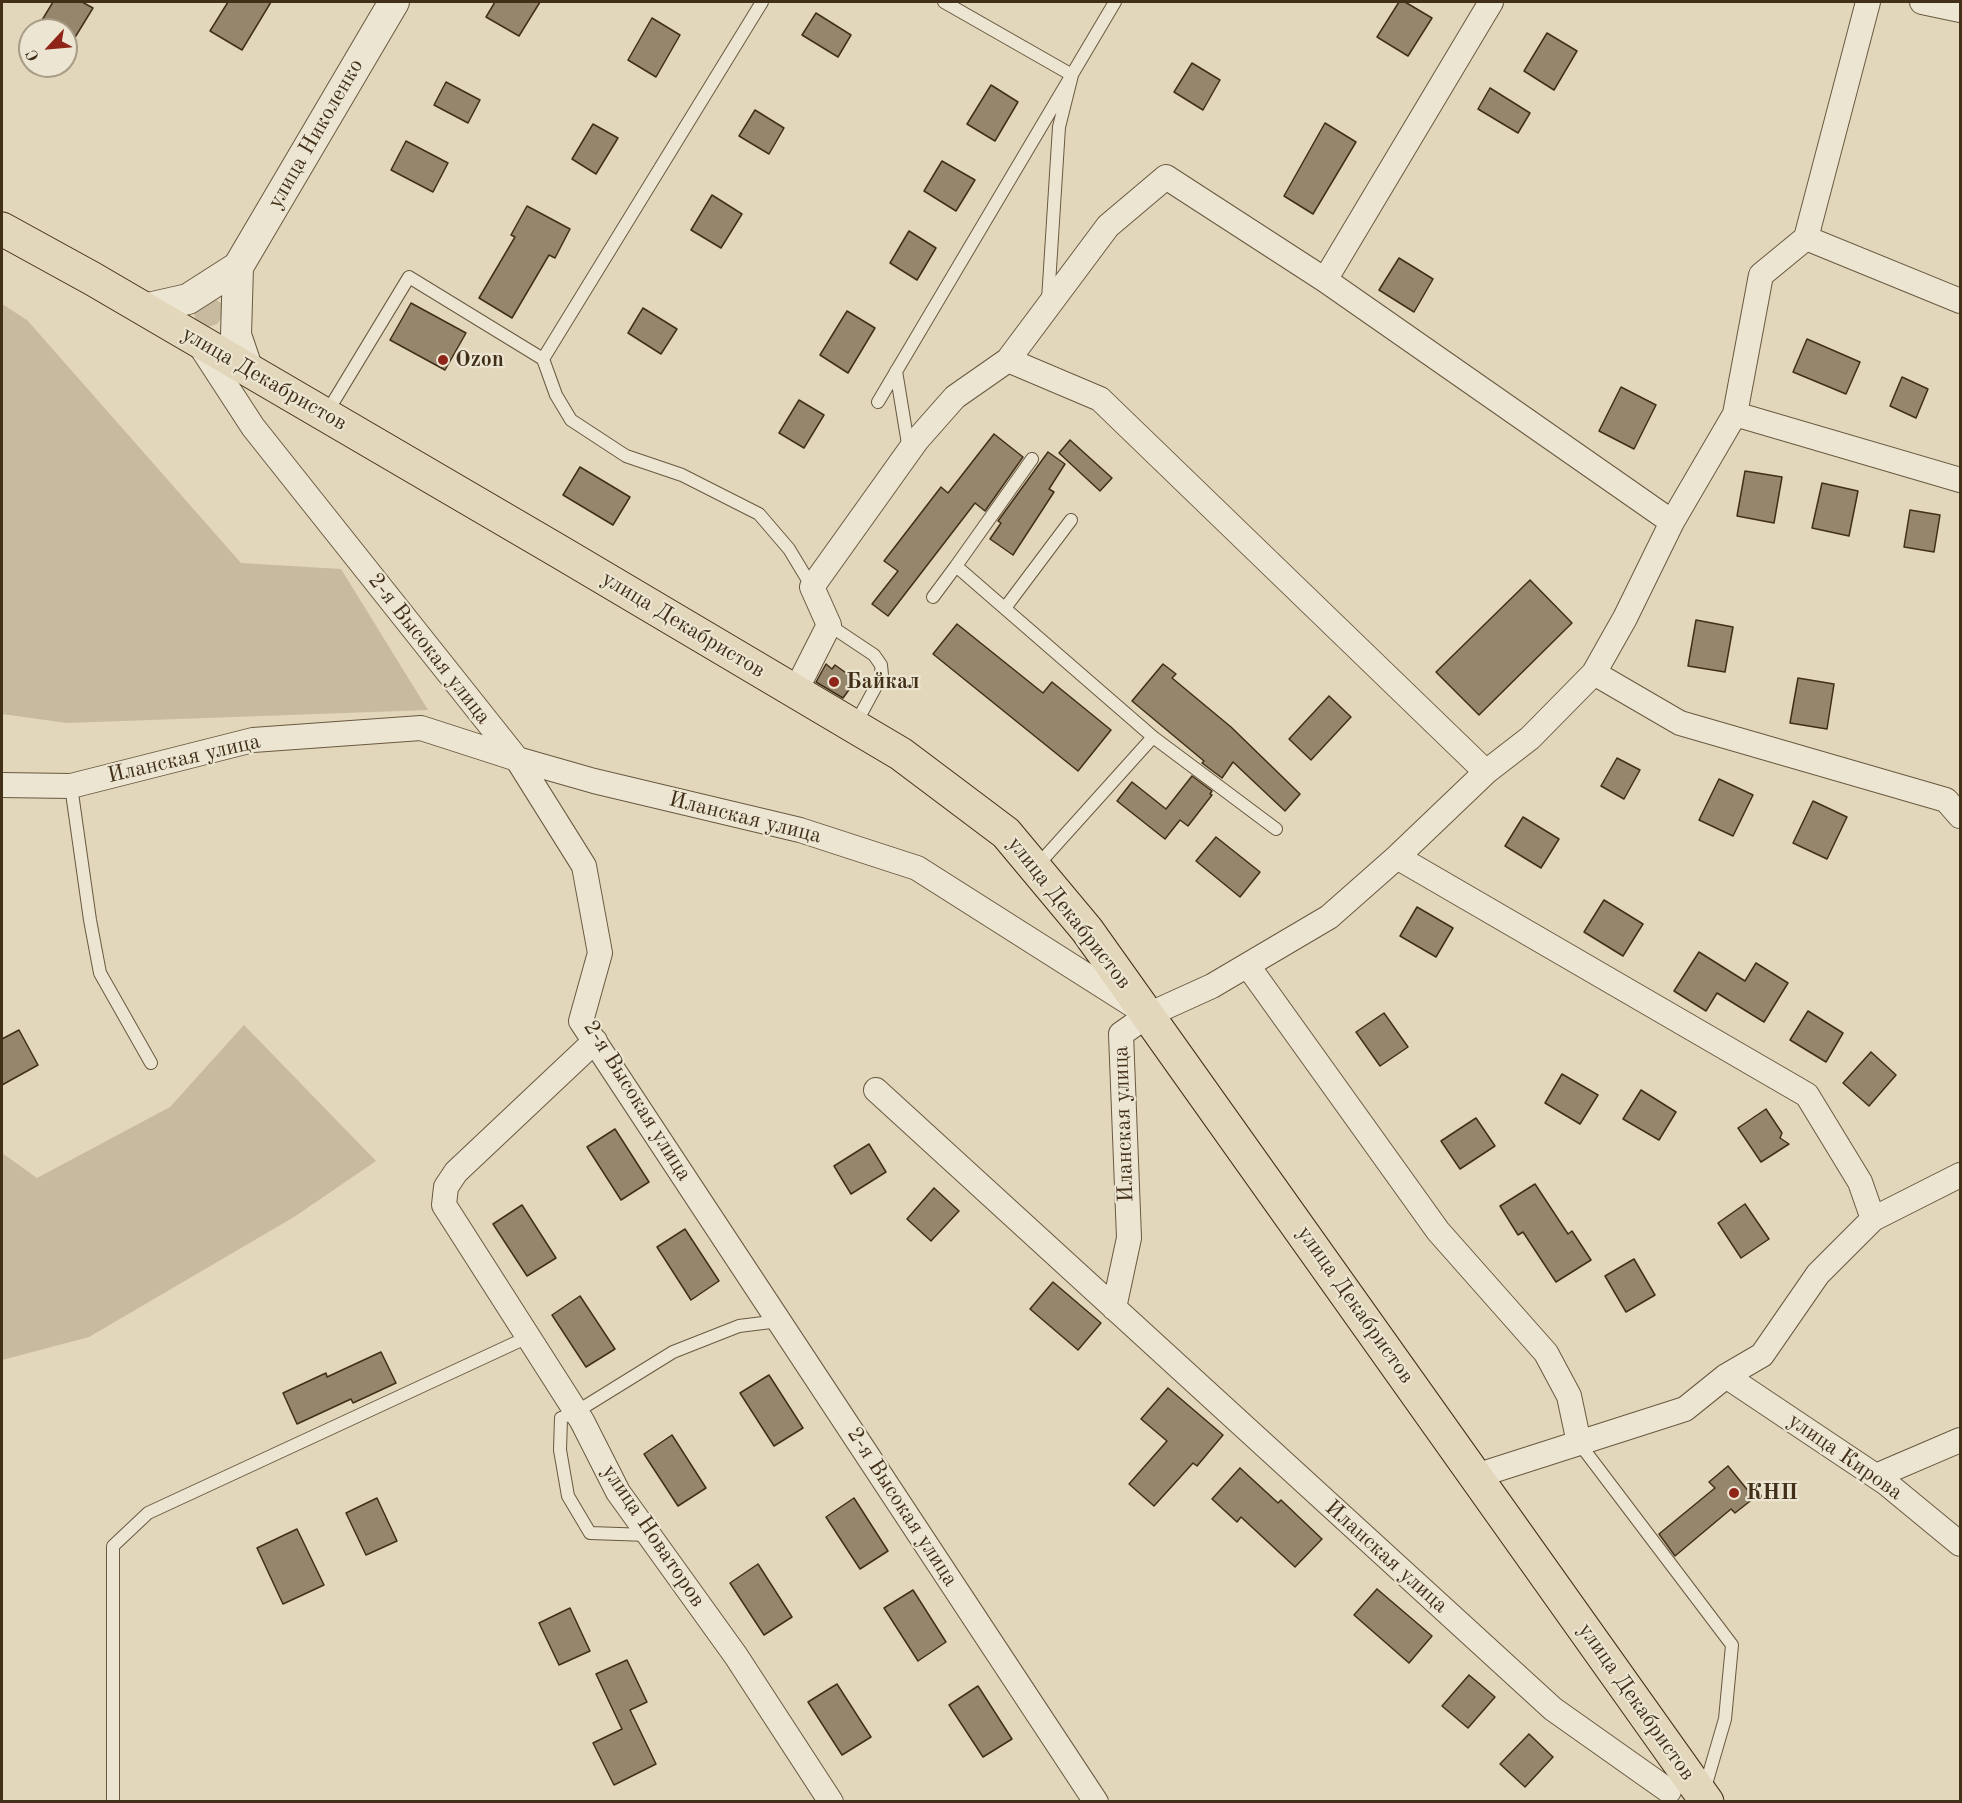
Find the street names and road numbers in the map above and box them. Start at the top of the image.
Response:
street label: улица Николенко [262,54,370,214]
street label: улица Декабристов [177,321,351,437]
street label: улица Декабристов [596,566,770,684]
street label: 2-я Высокая улица [362,568,496,730]
street label: Иланская улица [105,729,263,789]
street label: Иланская улица [666,786,824,850]
street label: улица Декабристов [1001,831,1137,995]
street label: 2-я Высокая улица [577,1016,697,1186]
street label: Иланская улица [1108,1045,1140,1203]
street label: улица Декабристов [1291,1221,1419,1389]
street label: улица Кирова [1783,1408,1907,1506]
street label: 2-я Высокая улица [841,1422,963,1592]
street label: улица Новаторов [596,1460,710,1612]
street label: Иланская улица [1319,1495,1453,1619]
street label: улица Декабристов [1572,1618,1700,1786]

